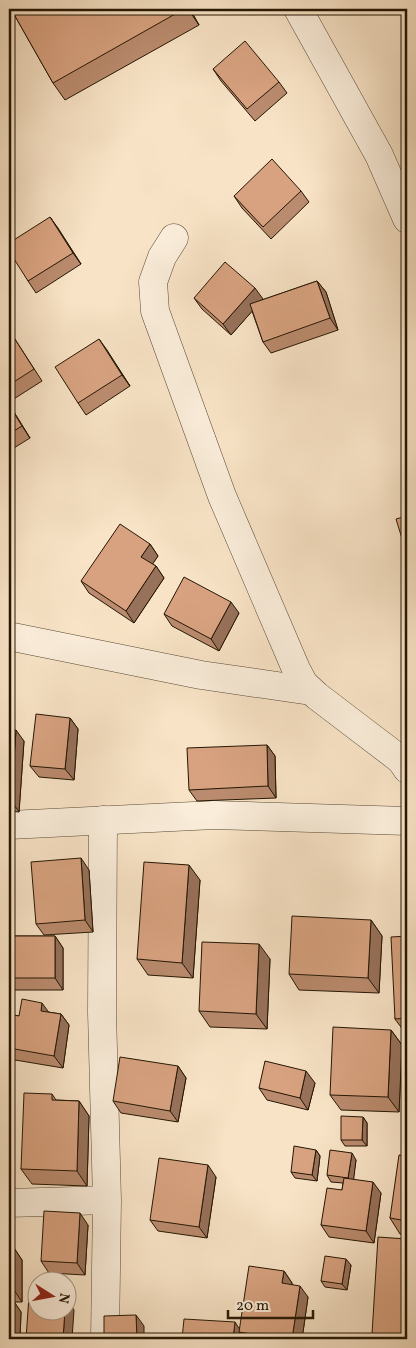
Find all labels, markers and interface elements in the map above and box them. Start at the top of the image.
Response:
north arrow [28,1270,78,1320]
scale bar [228,1288,314,1320]
text: N [53,1291,74,1305]
text: 20 m [236,1296,269,1317]

